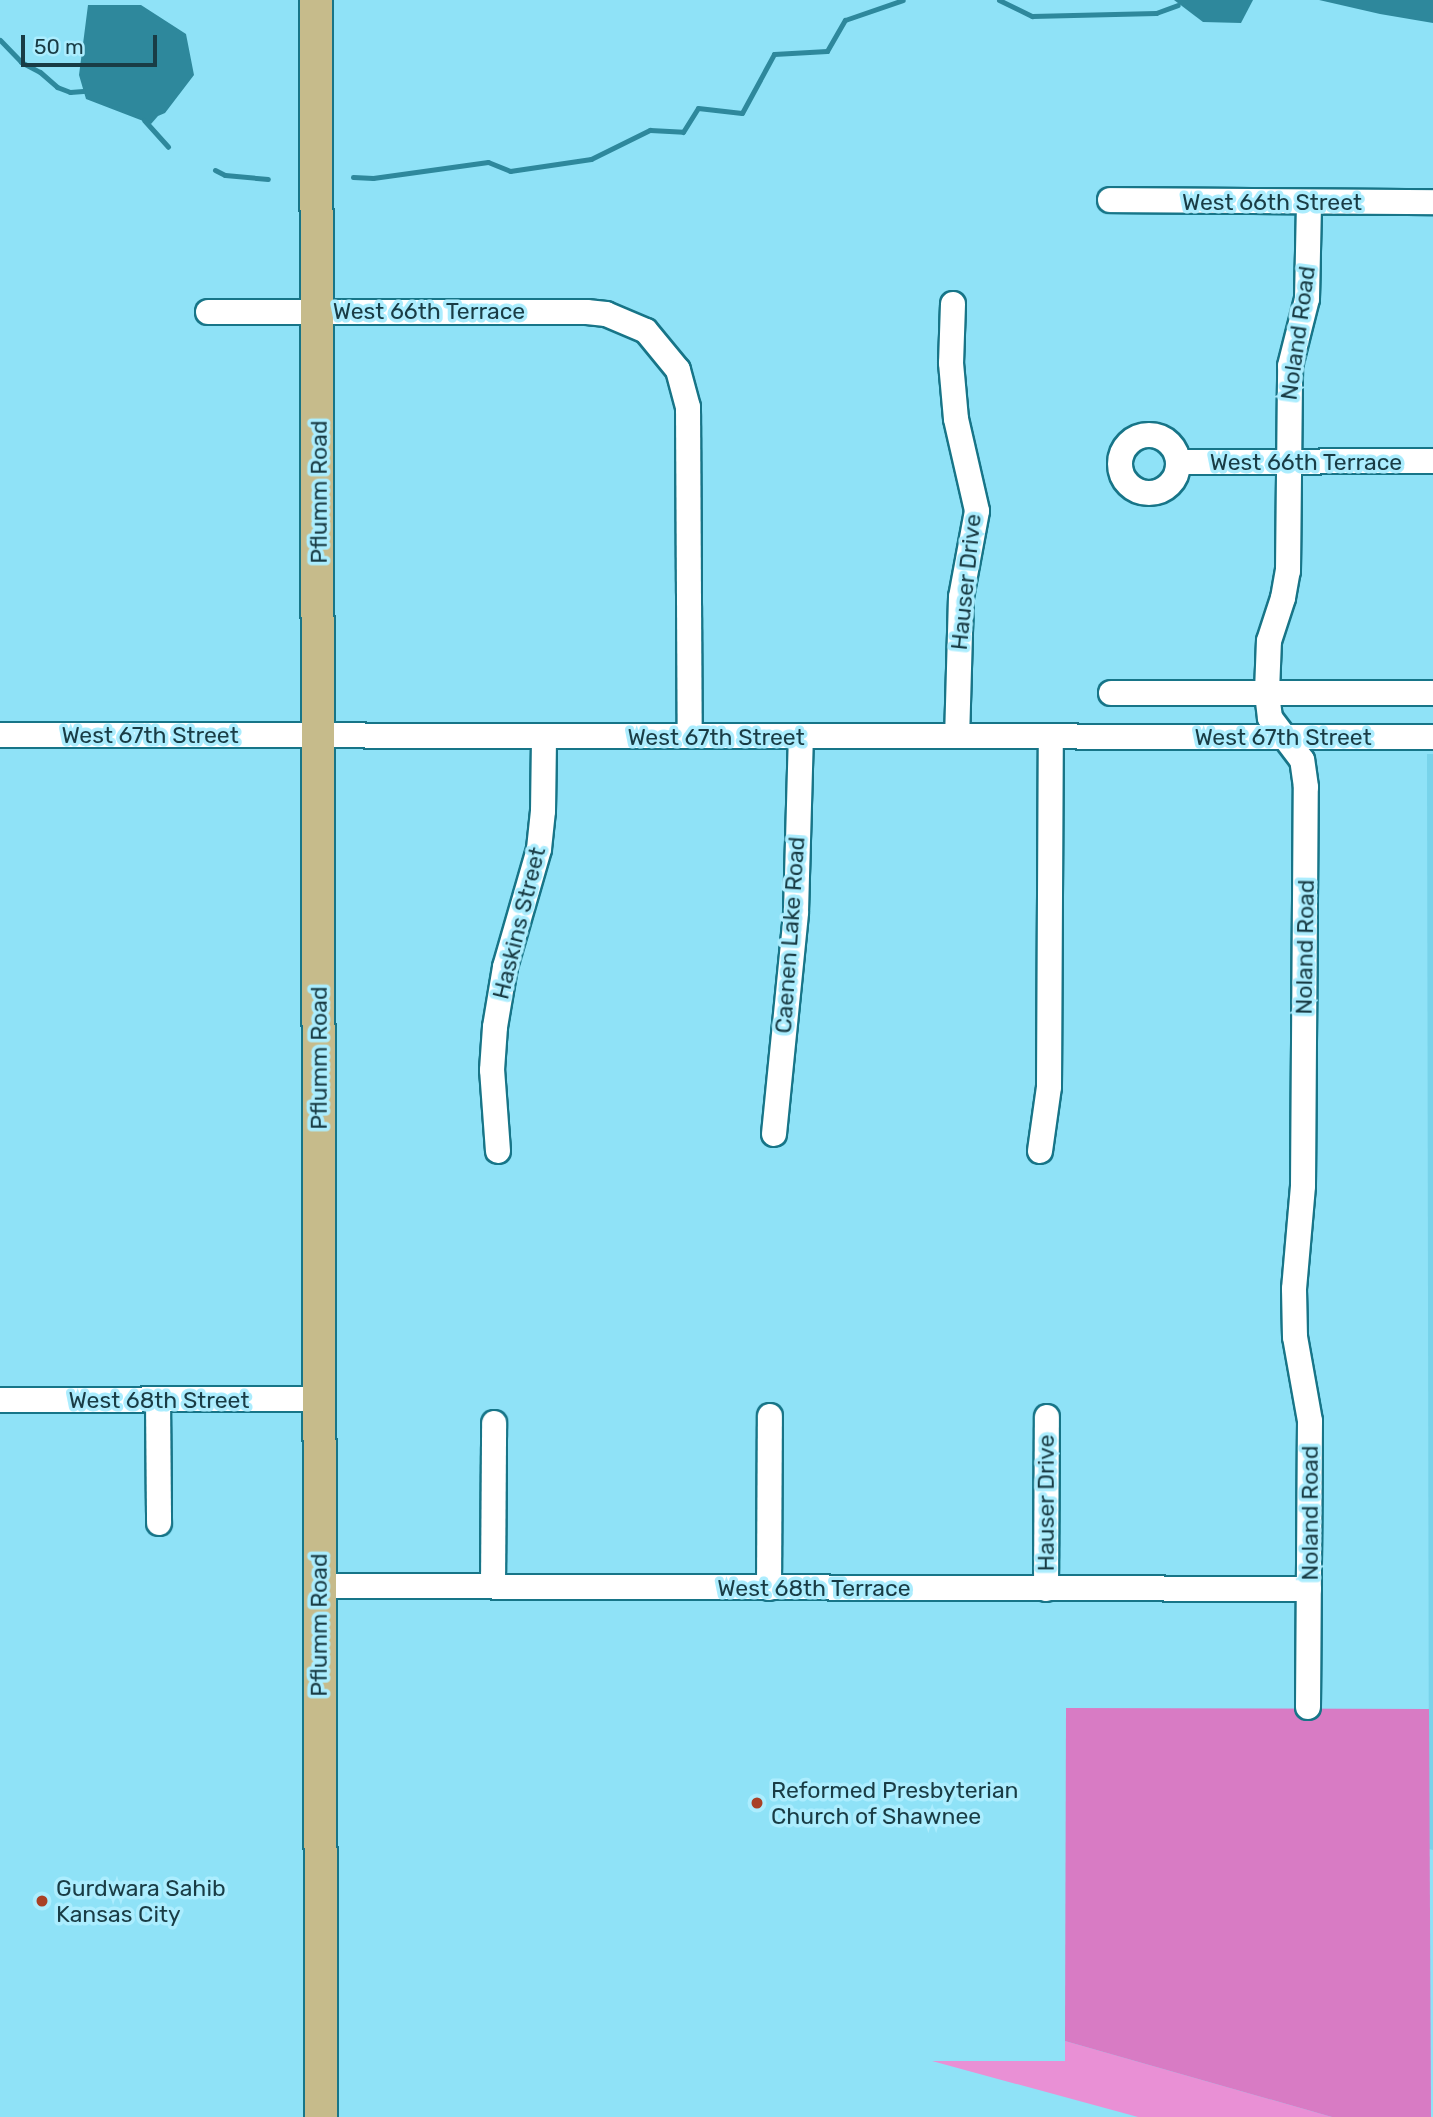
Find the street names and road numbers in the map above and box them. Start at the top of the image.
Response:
street label: West 66th Street [1182,188,1362,216]
street label: Noland Road [1275,264,1321,402]
street label: West 66th Terrace [332,297,526,325]
street label: Pflumm Road [305,420,333,564]
street label: West 66th Terrace [1209,448,1403,476]
street label: Hauser Drive [945,512,987,652]
street label: West 67th Street [61,721,239,749]
street label: West 67th Street [627,723,805,751]
street label: West 67th Street [1194,723,1372,751]
street label: Caenen Lake Road [769,836,811,1034]
street label: Haskins Street [487,844,551,1002]
street label: Noland Road [1290,879,1320,1015]
street label: Pflumm Road [305,986,333,1130]
street label: West 68th Street [69,1386,249,1414]
street label: Hauser Drive [1032,1434,1060,1572]
street label: Noland Road [1296,1445,1324,1581]
street label: Pflumm Road [305,1553,333,1697]
street label: West 68th Terrace [717,1574,911,1602]

